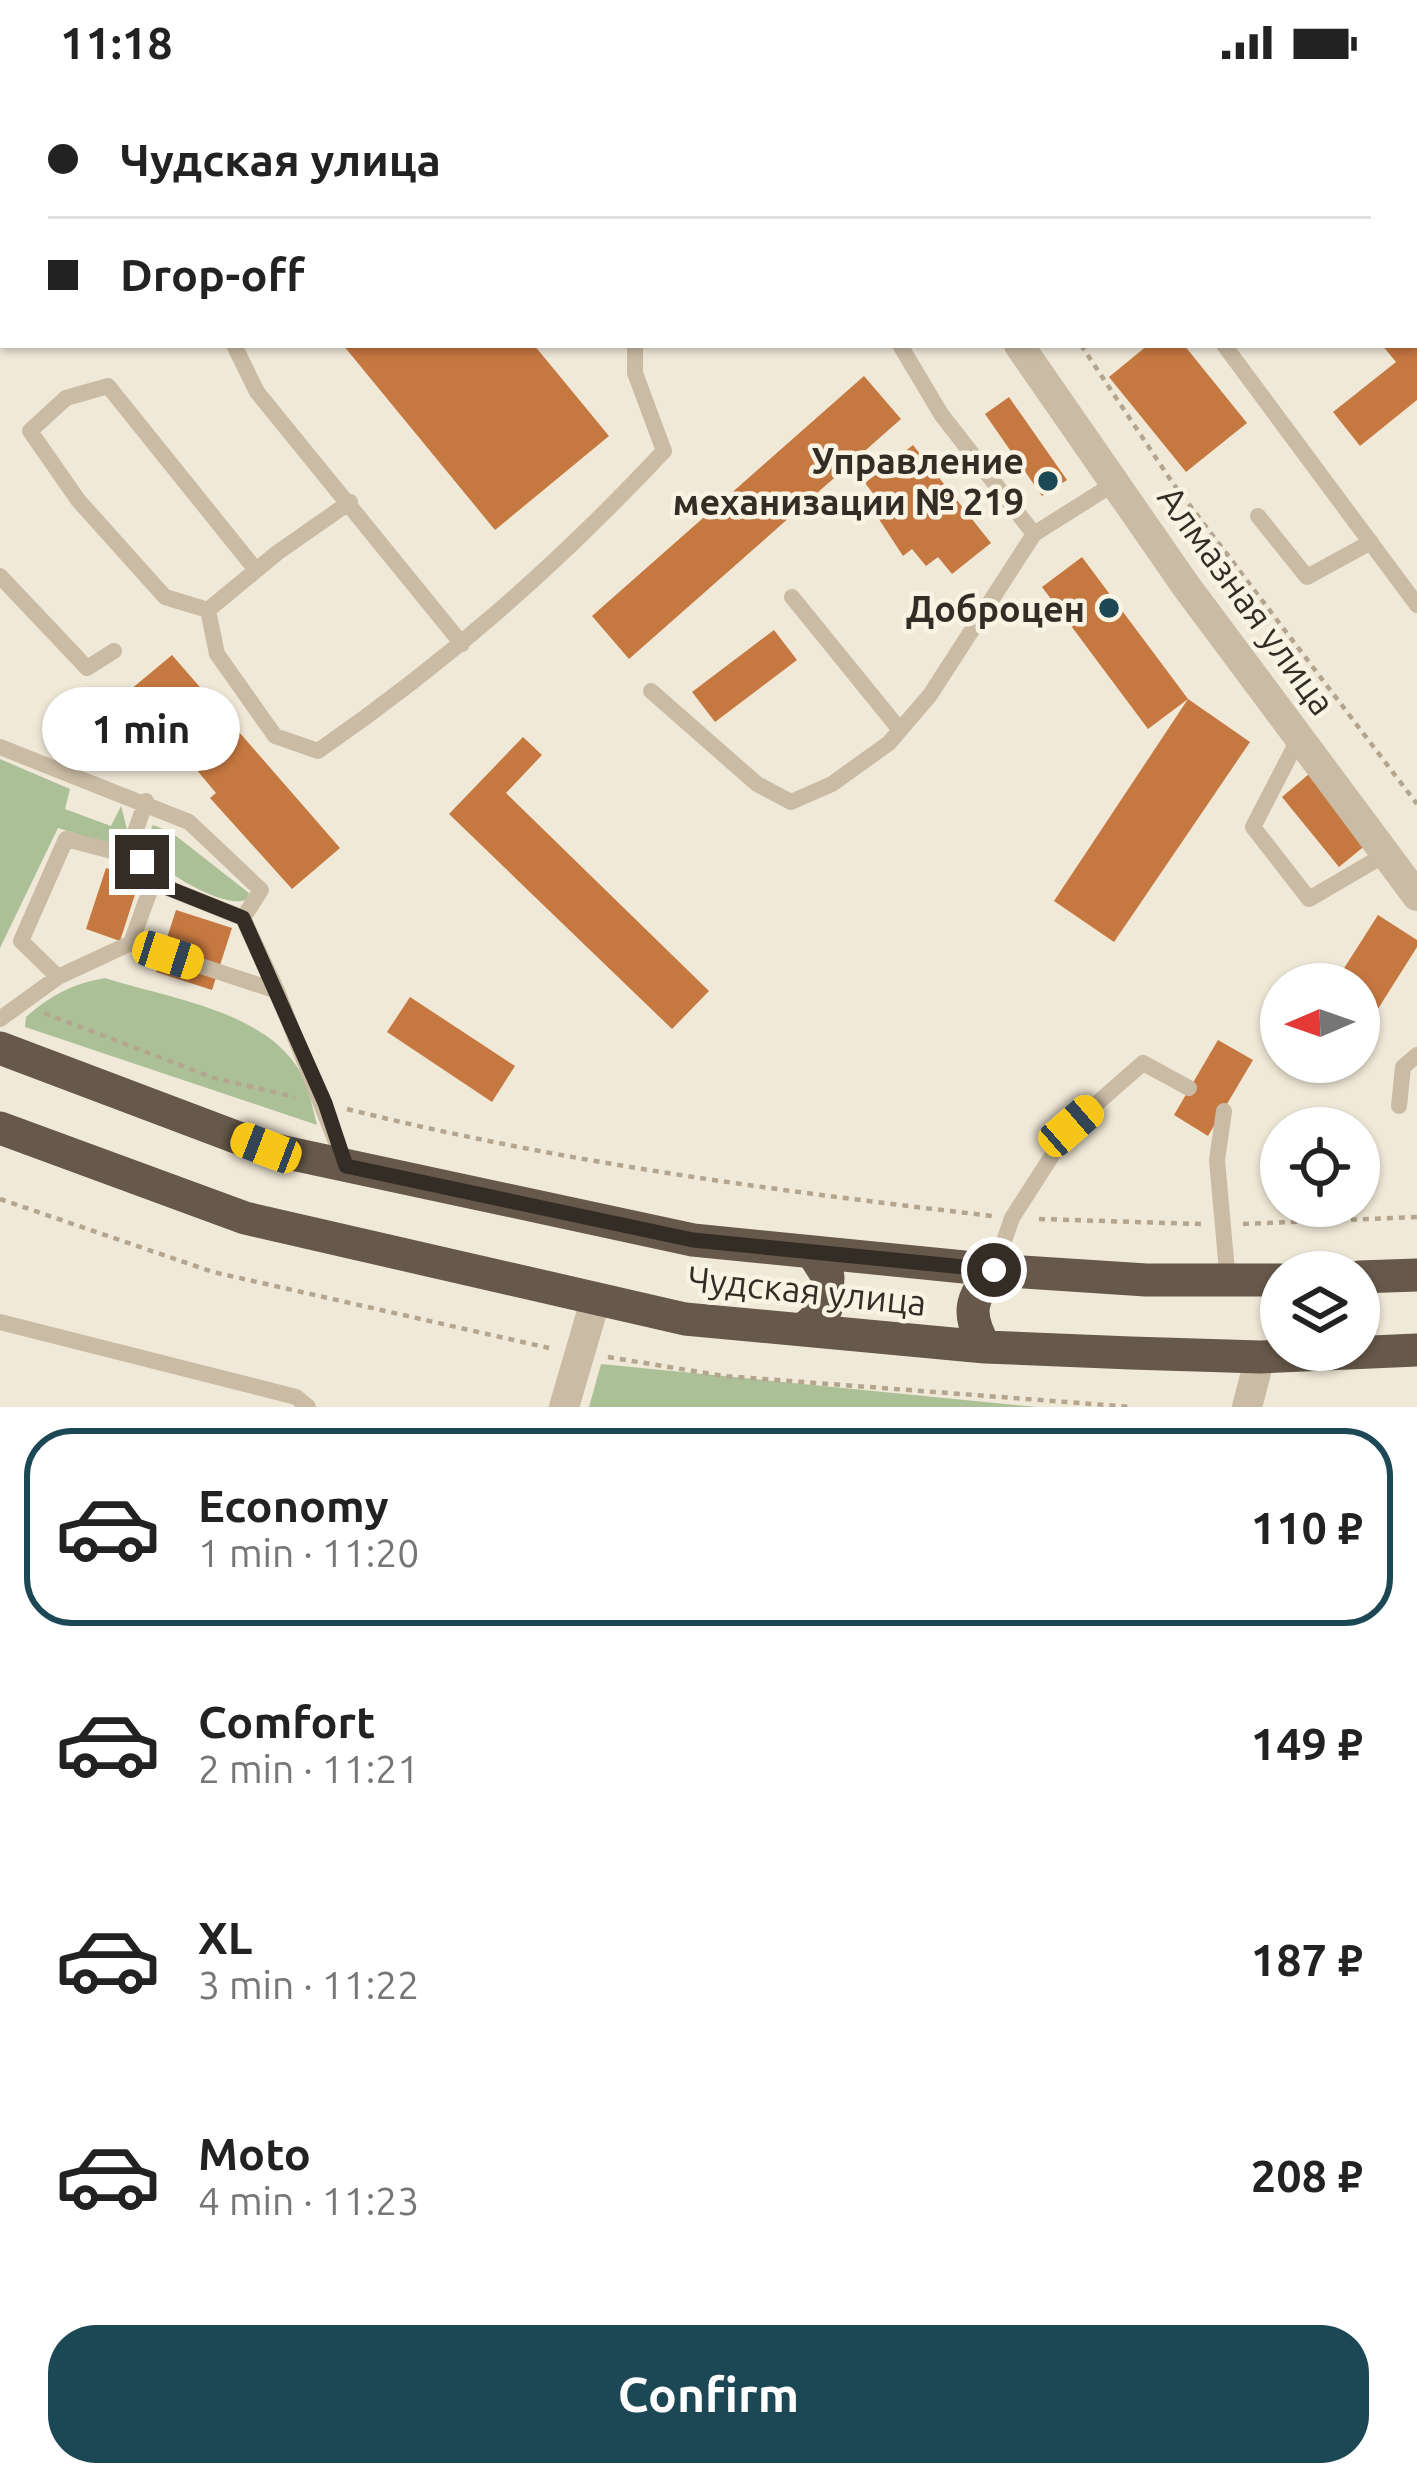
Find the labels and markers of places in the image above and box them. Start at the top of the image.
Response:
place label: Управление механизации № 219 [672,440,1024,522]
marker: Управление механизации № 219 [1035,468,1061,494]
place label: Доброцен [906,588,1085,629]
marker: Доброцен [1096,595,1122,621]

